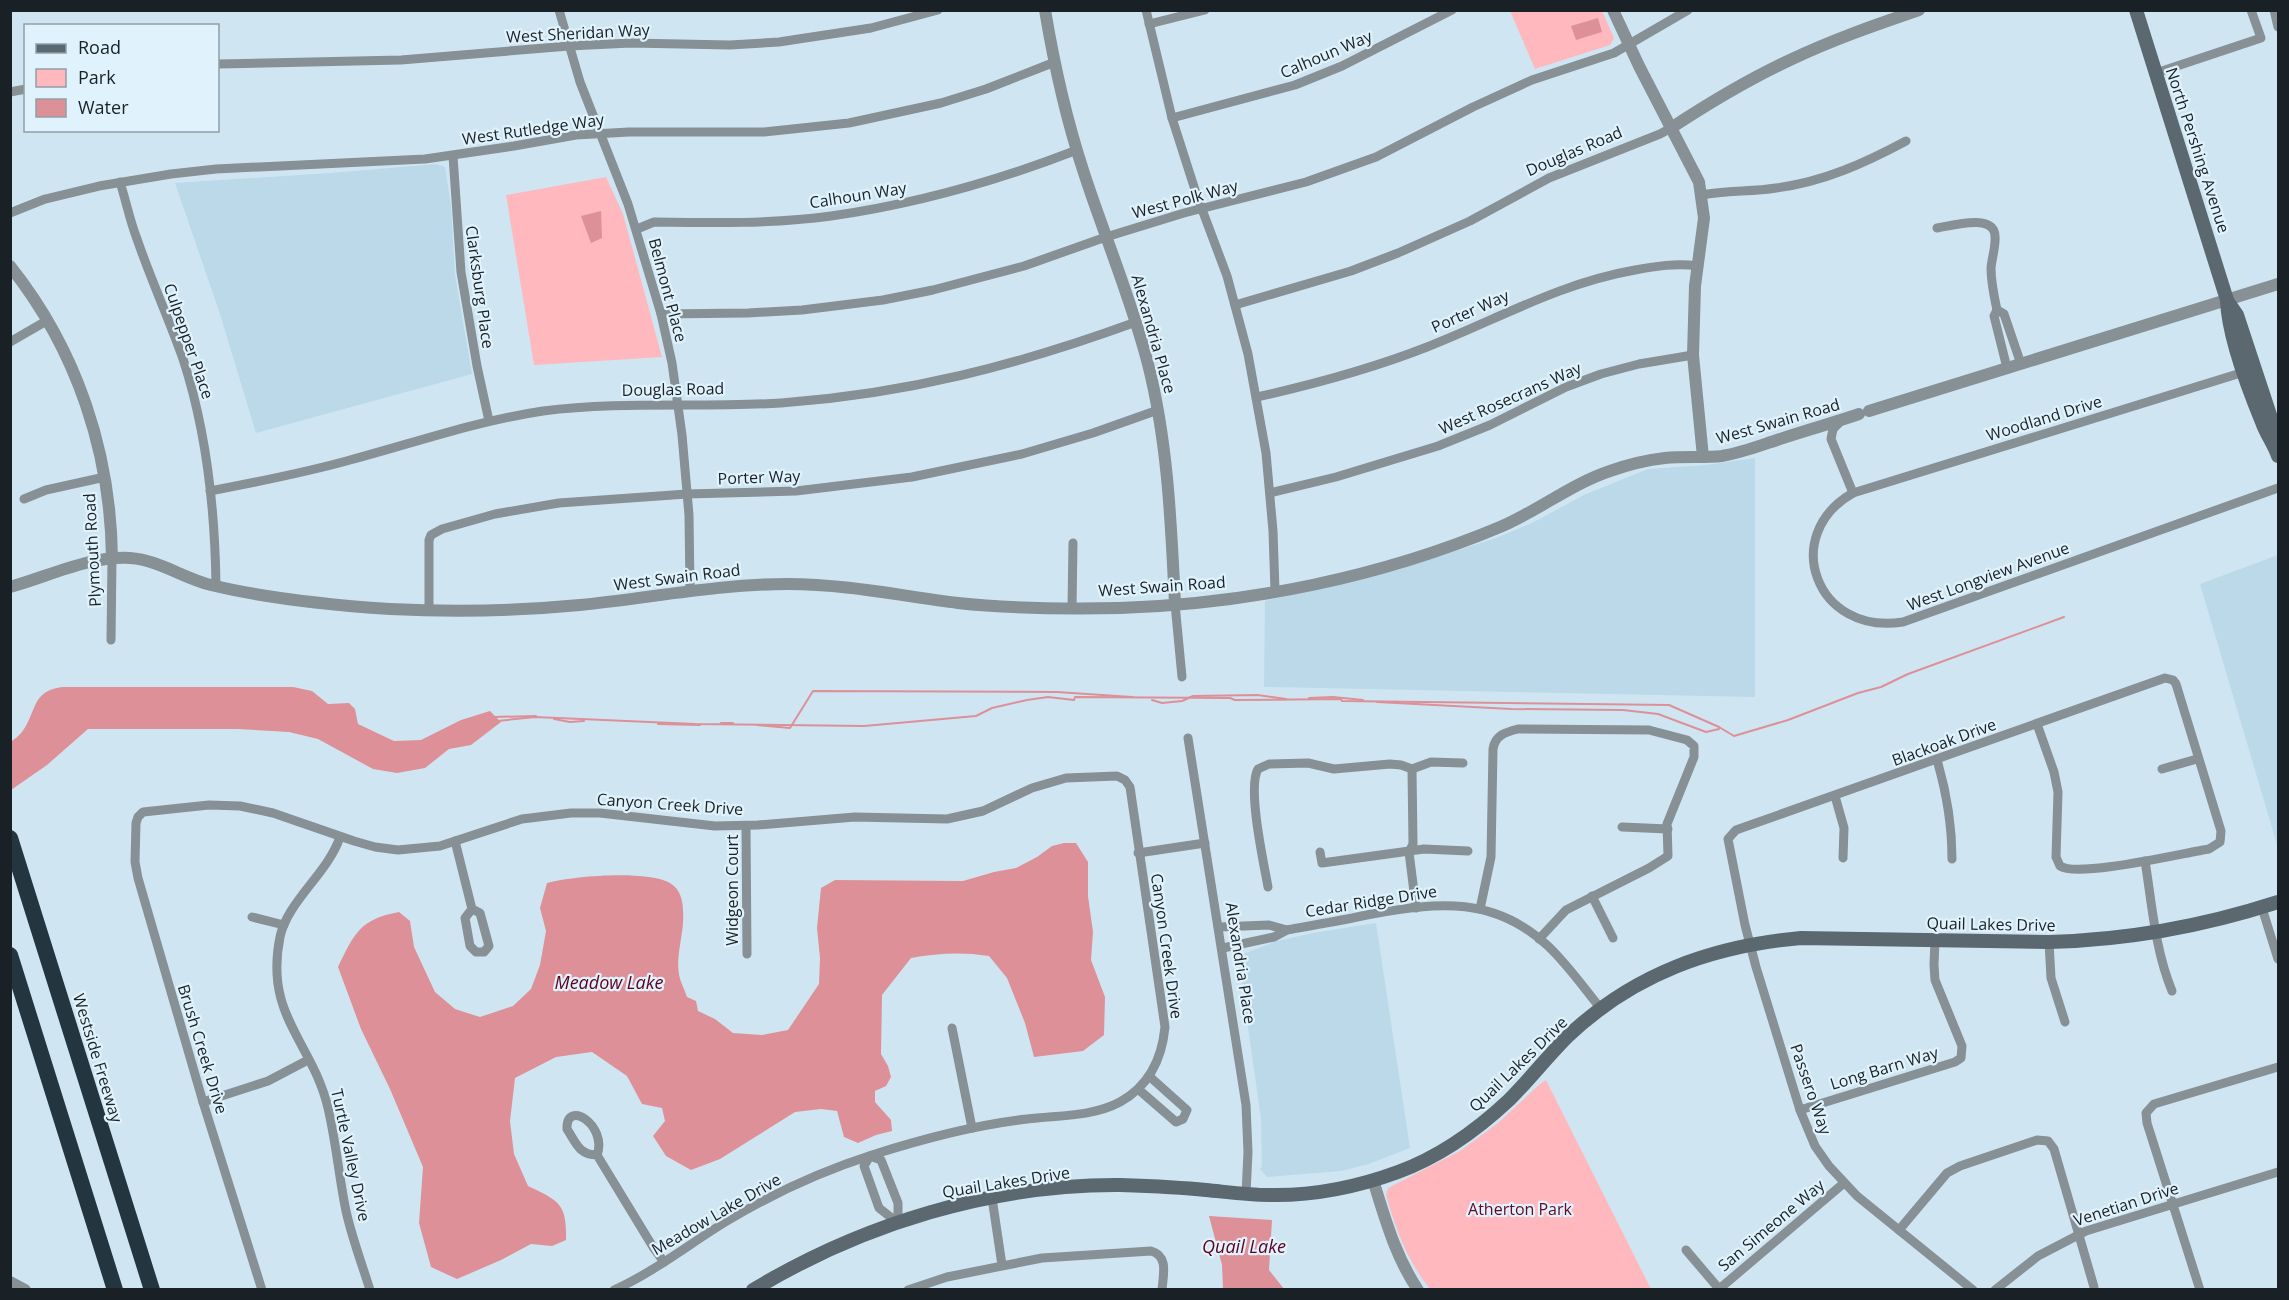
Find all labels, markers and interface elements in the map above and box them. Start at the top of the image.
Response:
street label: West Sheridan Way [506,18,651,48]
legend [24,24,219,132]
street label: Calhoun Way [1277,24,1376,83]
text: Road [78,35,121,59]
street label: North Pershing Avenue [2161,64,2235,236]
text: Park [78,65,116,89]
text: Water [78,95,129,119]
street label: West Rutledge Way [461,108,606,150]
street label: Douglas Road [1522,121,1626,181]
street label: West Polk Way [1130,174,1241,224]
street label: Calhoun Way [808,176,909,214]
street label: Clarksburg Place [460,224,500,350]
street label: Belmont Place [644,236,692,344]
street label: Alexandria Place [1126,272,1182,396]
street label: Culpepper Place [159,280,219,402]
street label: Porter Way [1428,284,1513,338]
street label: West Rosecrans Way [1435,356,1586,439]
street label: Douglas Road [622,377,724,401]
street label: Woodland Drive [1984,390,2104,446]
street label: West Swain Road [1714,393,1842,449]
street label: Porter Way [717,465,802,489]
street label: Plymouth Road [78,493,106,607]
street label: West Longview Avenue [1904,536,2072,616]
street label: West Swain Road [612,558,742,596]
street label: West Swain Road [1098,571,1226,601]
street label: Blackoak Drive [1889,713,1999,771]
street label: Canyon Creek Drive [596,788,744,820]
street label: Widgeon Court [721,834,743,946]
street label: Canyon Creek Drive [1146,872,1188,1020]
street label: Cedar Ridge Drive [1304,880,1438,922]
street label: Alexandria Place [1221,901,1261,1025]
street label: Quail Lakes Drive [1926,912,2056,936]
water label: Meadow Lake [555,970,663,994]
street label: Brush Creek Drive [173,981,233,1117]
street label: Westside Freeway [68,991,128,1126]
street label: Quail Lakes Drive [1464,1011,1572,1117]
street label: Passero Way [1785,1041,1837,1138]
street label: Long Barn Way [1827,1041,1942,1095]
street label: Turtle Valley Drive [326,1087,376,1223]
street label: Quail Lakes Drive [941,1161,1071,1203]
street label: Meadow Lake Drive [647,1168,785,1260]
street label: San Simeone Way [1713,1173,1830,1276]
street label: Venetian Drive [2071,1177,2181,1231]
park label: Atherton Park [1468,1198,1573,1220]
water label: Quail Lake [1202,1234,1286,1258]

